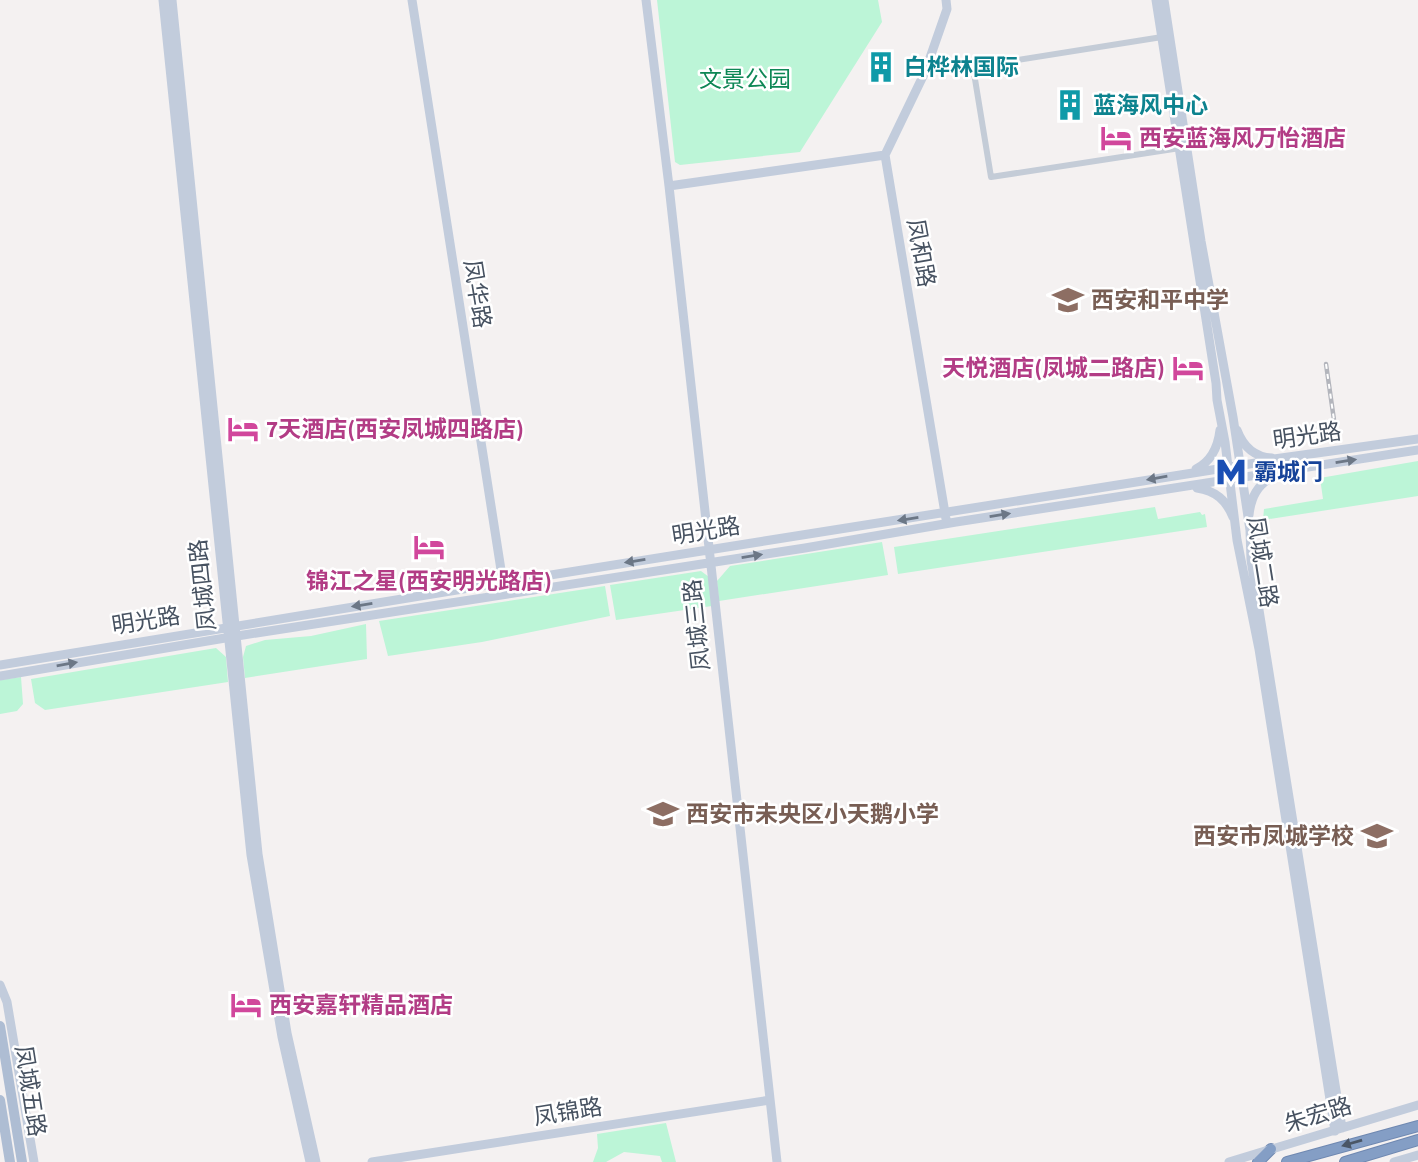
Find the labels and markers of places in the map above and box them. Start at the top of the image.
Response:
building icon: 白桦林国际 [864,50,898,84]
place label: 白桦林国际 [904,51,1019,84]
building icon: 蓝海风中心 [1053,88,1087,122]
place label: 蓝海风中心 [1093,89,1208,122]
hotel icon: 西安蓝海风万怡酒店 [1099,121,1133,155]
place label: 西安蓝海风万怡酒店 [1139,122,1346,155]
school or university icon: 西安和平中学 [1051,283,1085,317]
place label: 西安和平中学 [1091,284,1229,317]
hotel icon: 天悦酒店(凤城二路店) [1171,351,1205,385]
place label: 天悦酒店(凤城二路店) [942,352,1165,385]
hotel icon: 7天酒店(西安凤城四路店) [226,412,260,446]
place label: 7天酒店(西安凤城四路店) [266,413,524,446]
metro station icon: 霸城门 [1214,455,1248,489]
place label: 霸城门 [1254,456,1323,489]
hotel icon: 锦江之星(西安明光路店) [412,530,446,564]
place label: 锦江之星(西安明光路店) [306,565,552,598]
school or university icon: 西安市未央区小天鹅小学 [646,797,680,831]
place label: 西安市未央区小天鹅小学 [686,798,939,831]
school or university icon: 西安市凤城学校 [1360,819,1394,853]
place label: 西安市凤城学校 [1193,820,1354,853]
hotel icon: 西安嘉轩精品酒店 [229,988,263,1022]
place label: 西安嘉轩精品酒店 [269,989,453,1022]

